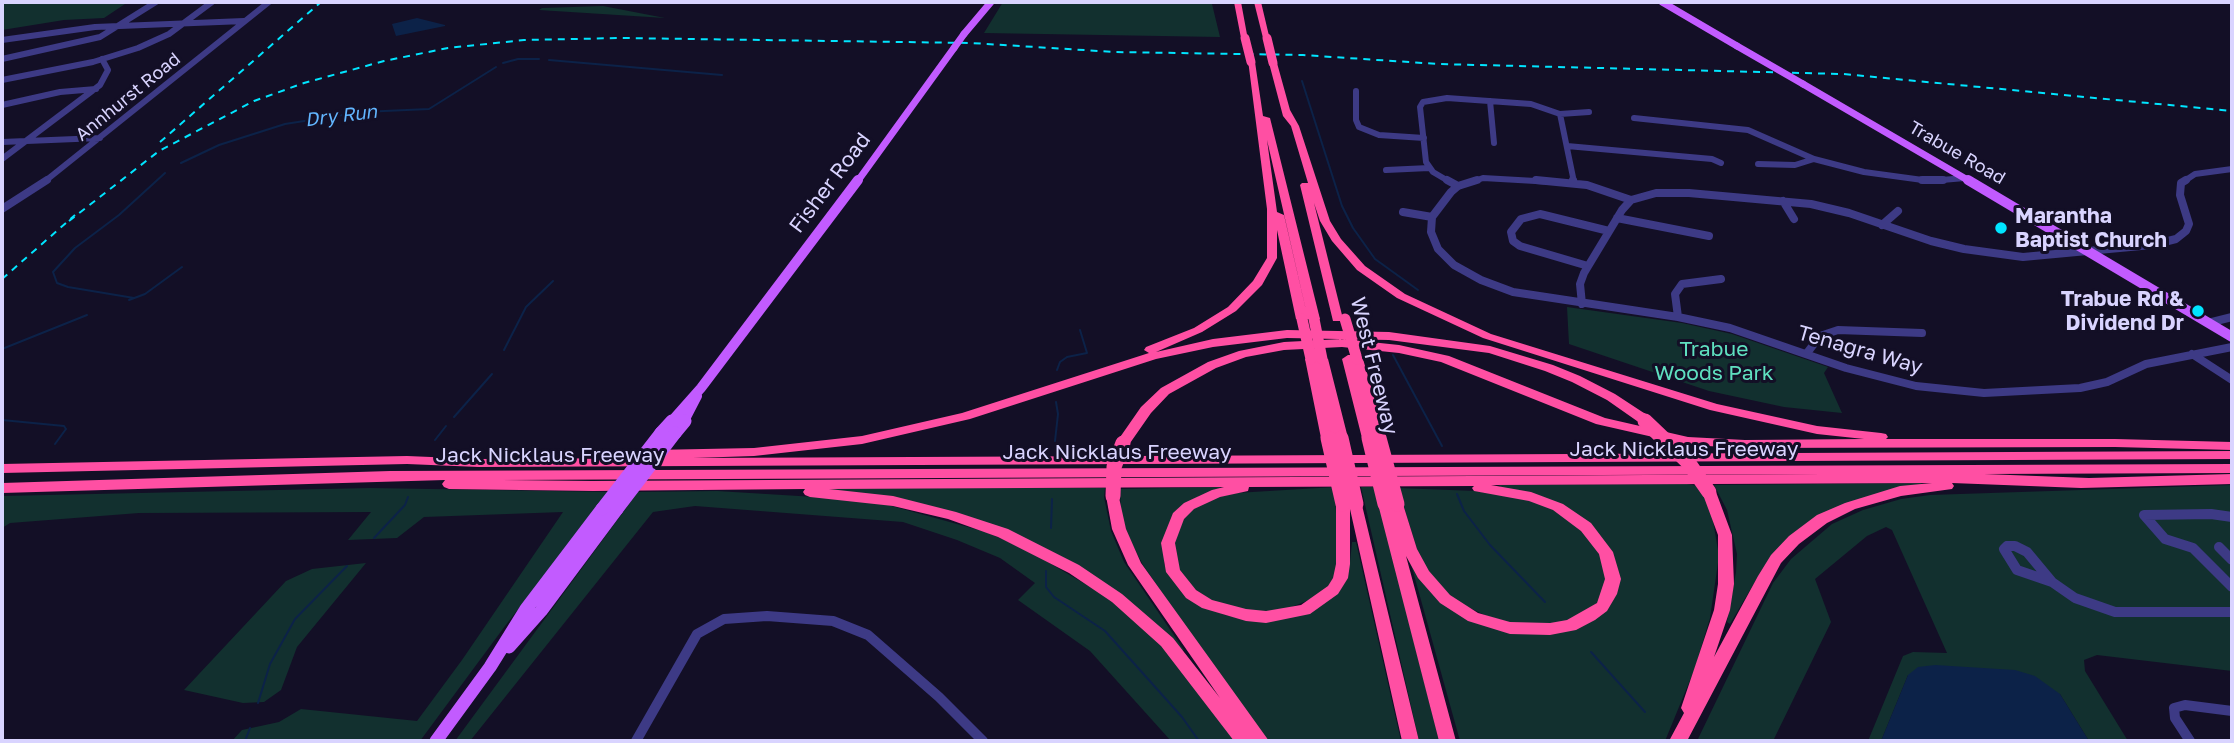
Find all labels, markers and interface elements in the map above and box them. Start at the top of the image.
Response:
street label: Annhurst Road [71,48,185,146]
water label: Dry Run [304,100,378,132]
street label: Trabue Road [1905,117,2009,189]
street label: Fisher Road [784,128,876,238]
place label: Marantha Baptist Church [2015,203,2167,253]
marker: Marantha Baptist Church [1993,220,2009,236]
place label: Trabue Rd & Dividend Dr [2061,286,2184,336]
street label: West Freeway [1345,295,1403,437]
marker: Trabue Rd & Dividend Dr [2190,303,2206,319]
street label: Tenagra Way [1795,320,1925,380]
park label: Trabue Woods Park [1654,336,1774,386]
street label: Jack Nicklaus Freeway [1569,436,1799,462]
street label: Jack Nicklaus Freeway [1002,439,1232,465]
street label: Jack Nicklaus Freeway [435,442,665,468]

